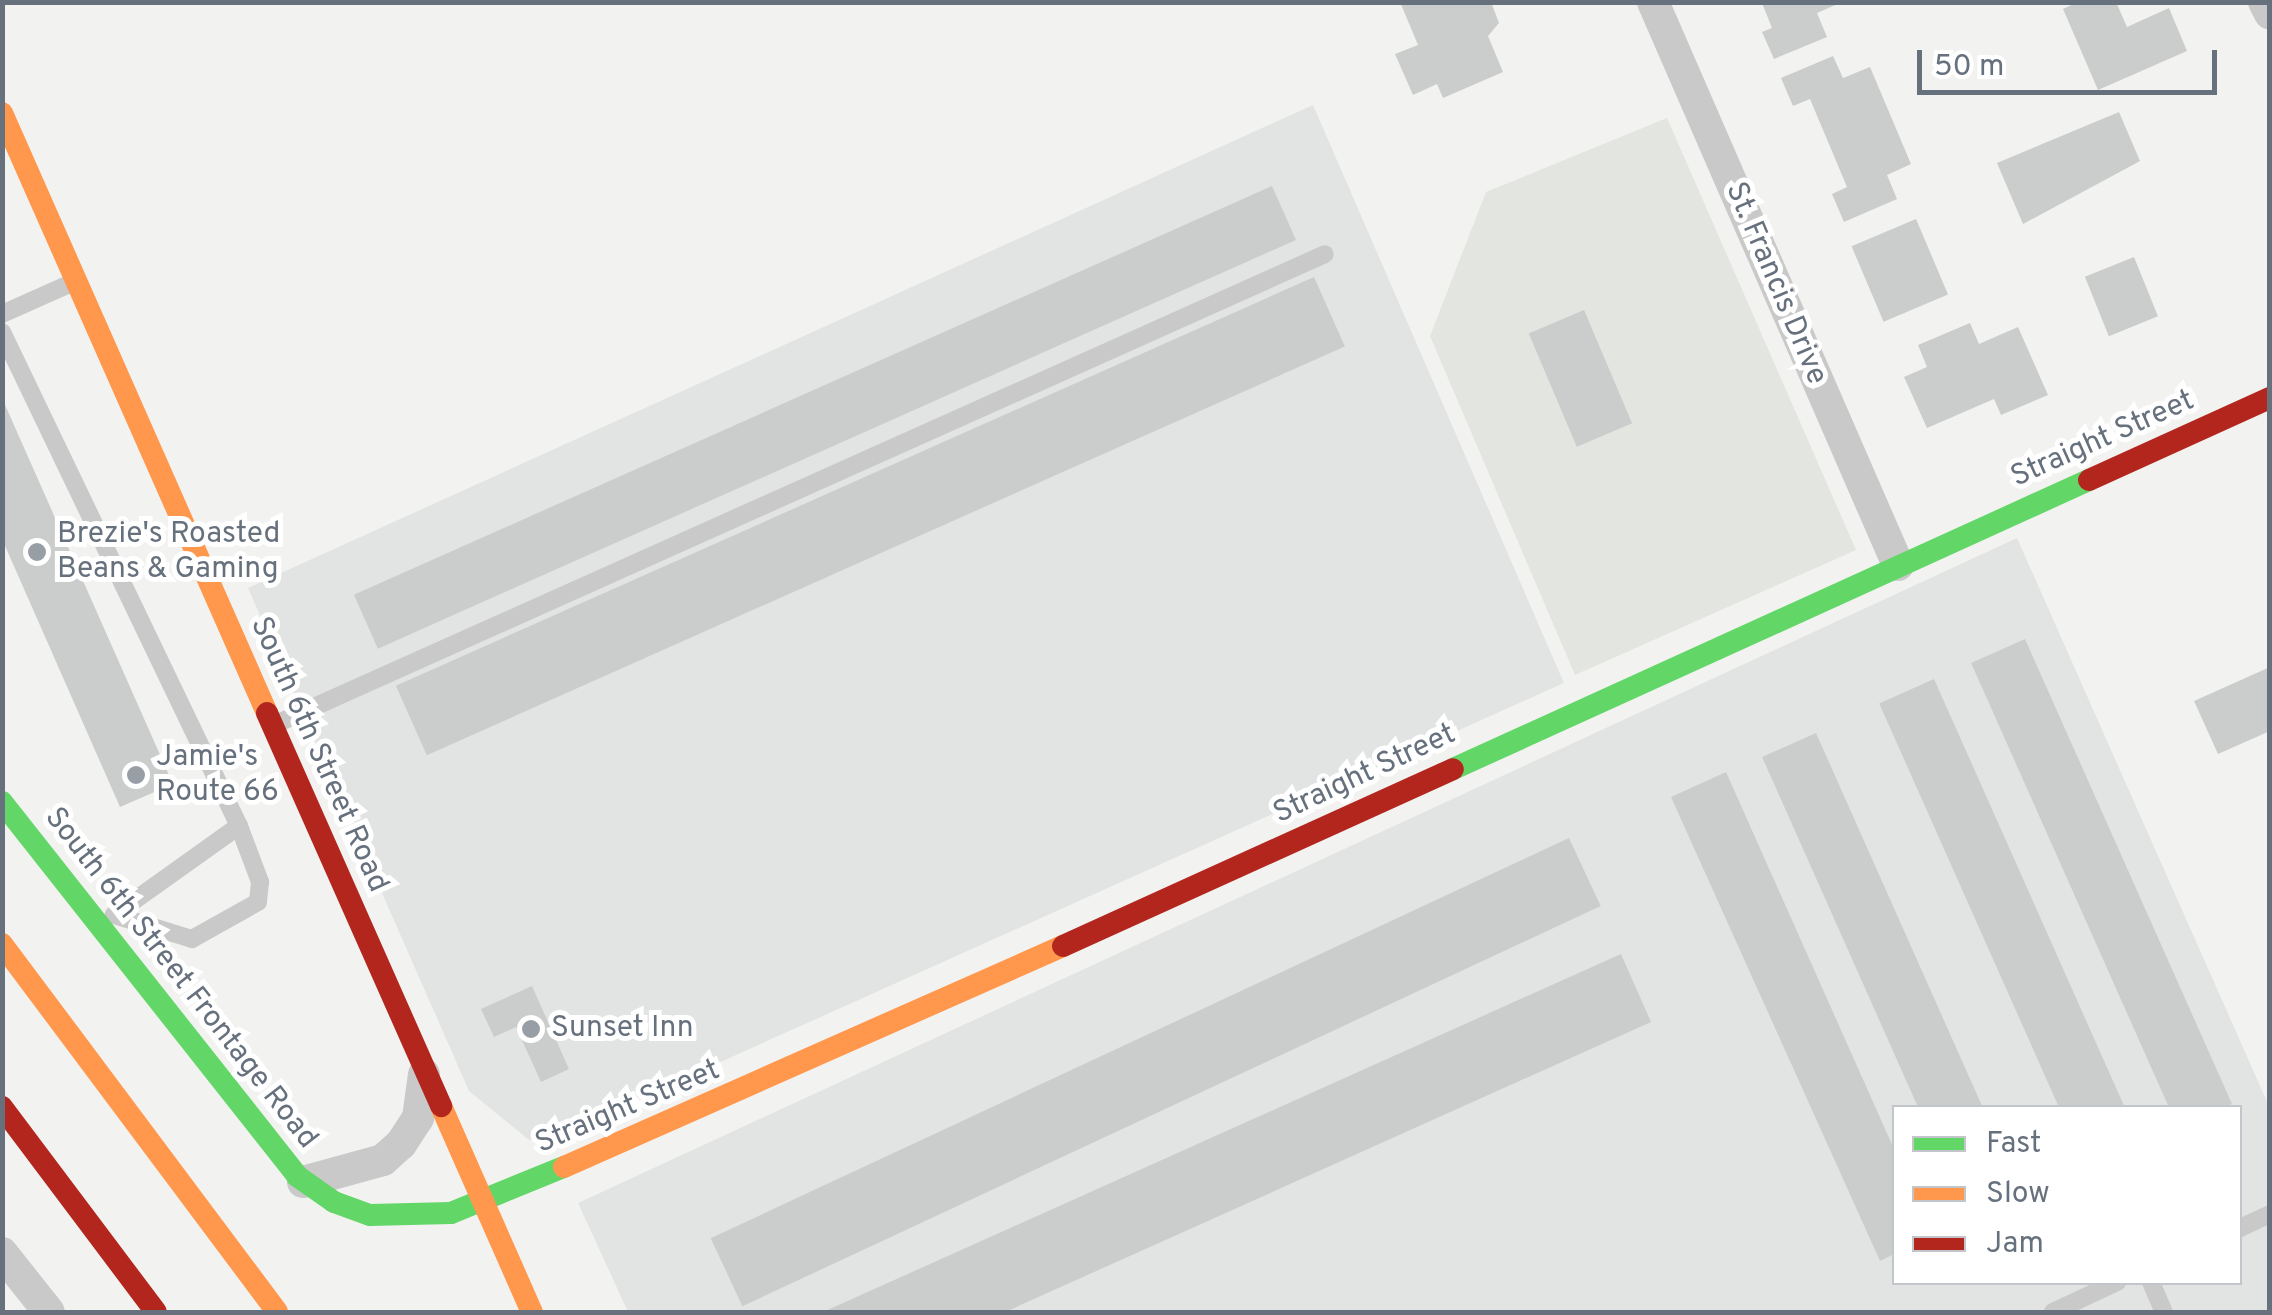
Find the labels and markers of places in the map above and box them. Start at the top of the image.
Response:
place label: Brezie's Roasted Beans & Gaming [57,517,280,588]
marker: Brezie's Roasted Beans & Gaming [26,541,48,563]
place label: Jamie's Route 66 [156,740,279,810]
marker: Jamie's Route 66 [125,764,147,786]
place label: Sunset Inn [551,1011,694,1047]
marker: Sunset Inn [520,1018,542,1040]

